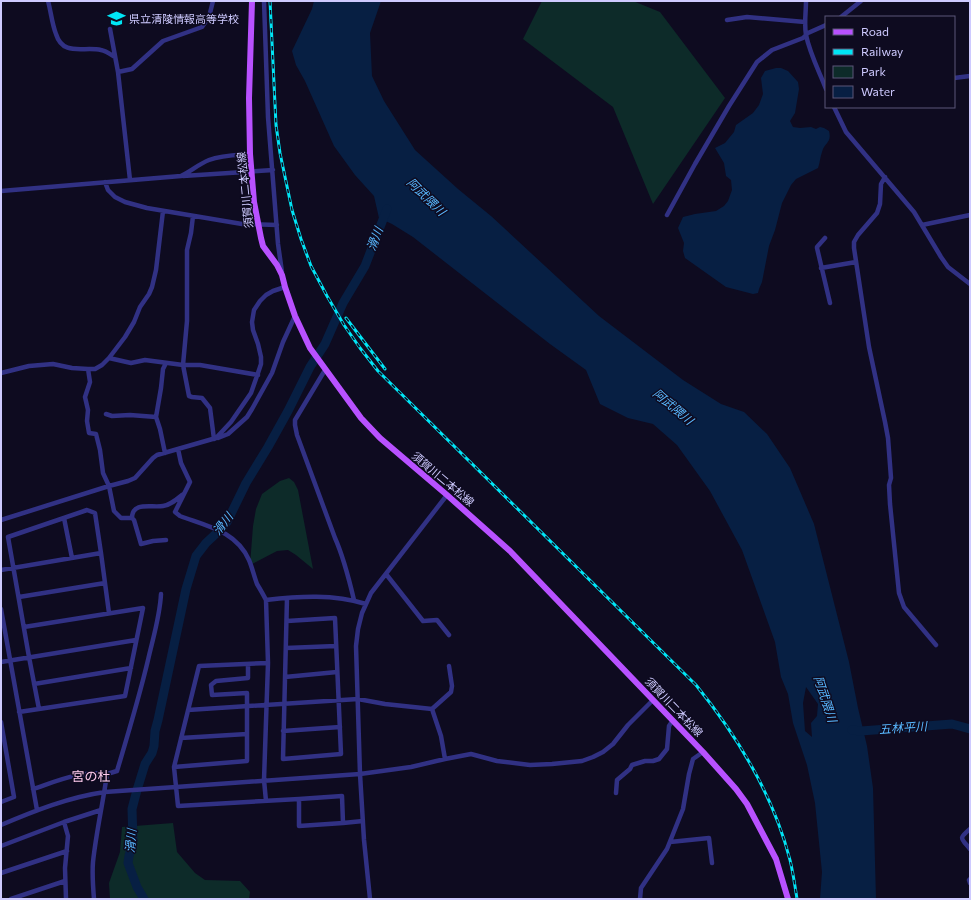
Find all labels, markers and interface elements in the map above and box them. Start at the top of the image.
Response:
school or university icon: 県立清陵情報高等学校 [106,9,126,29]
place label: 県立清陵情報高等学校 [129,12,239,25]
legend [825,16,955,108]
text: Road [861,24,889,38]
text: Railway [861,44,903,58]
text: Park [861,64,887,78]
text: Water [861,84,895,98]
street label: 須賀川二本松線 [234,151,255,229]
water label: 阿武隈川 [405,175,450,219]
water label: 滑川 [363,223,386,252]
water label: 阿武隈川 [651,385,698,428]
street label: 須賀川二本松線 [410,449,477,508]
water label: 滑川 [209,508,236,537]
street label: 須賀川二本松線 [643,674,706,739]
water label: 阿武隈川 [812,674,841,726]
water label: 五林平川 [878,718,929,736]
district label: 宮の杜 [71,768,111,784]
water label: 滑川 [122,826,138,853]

